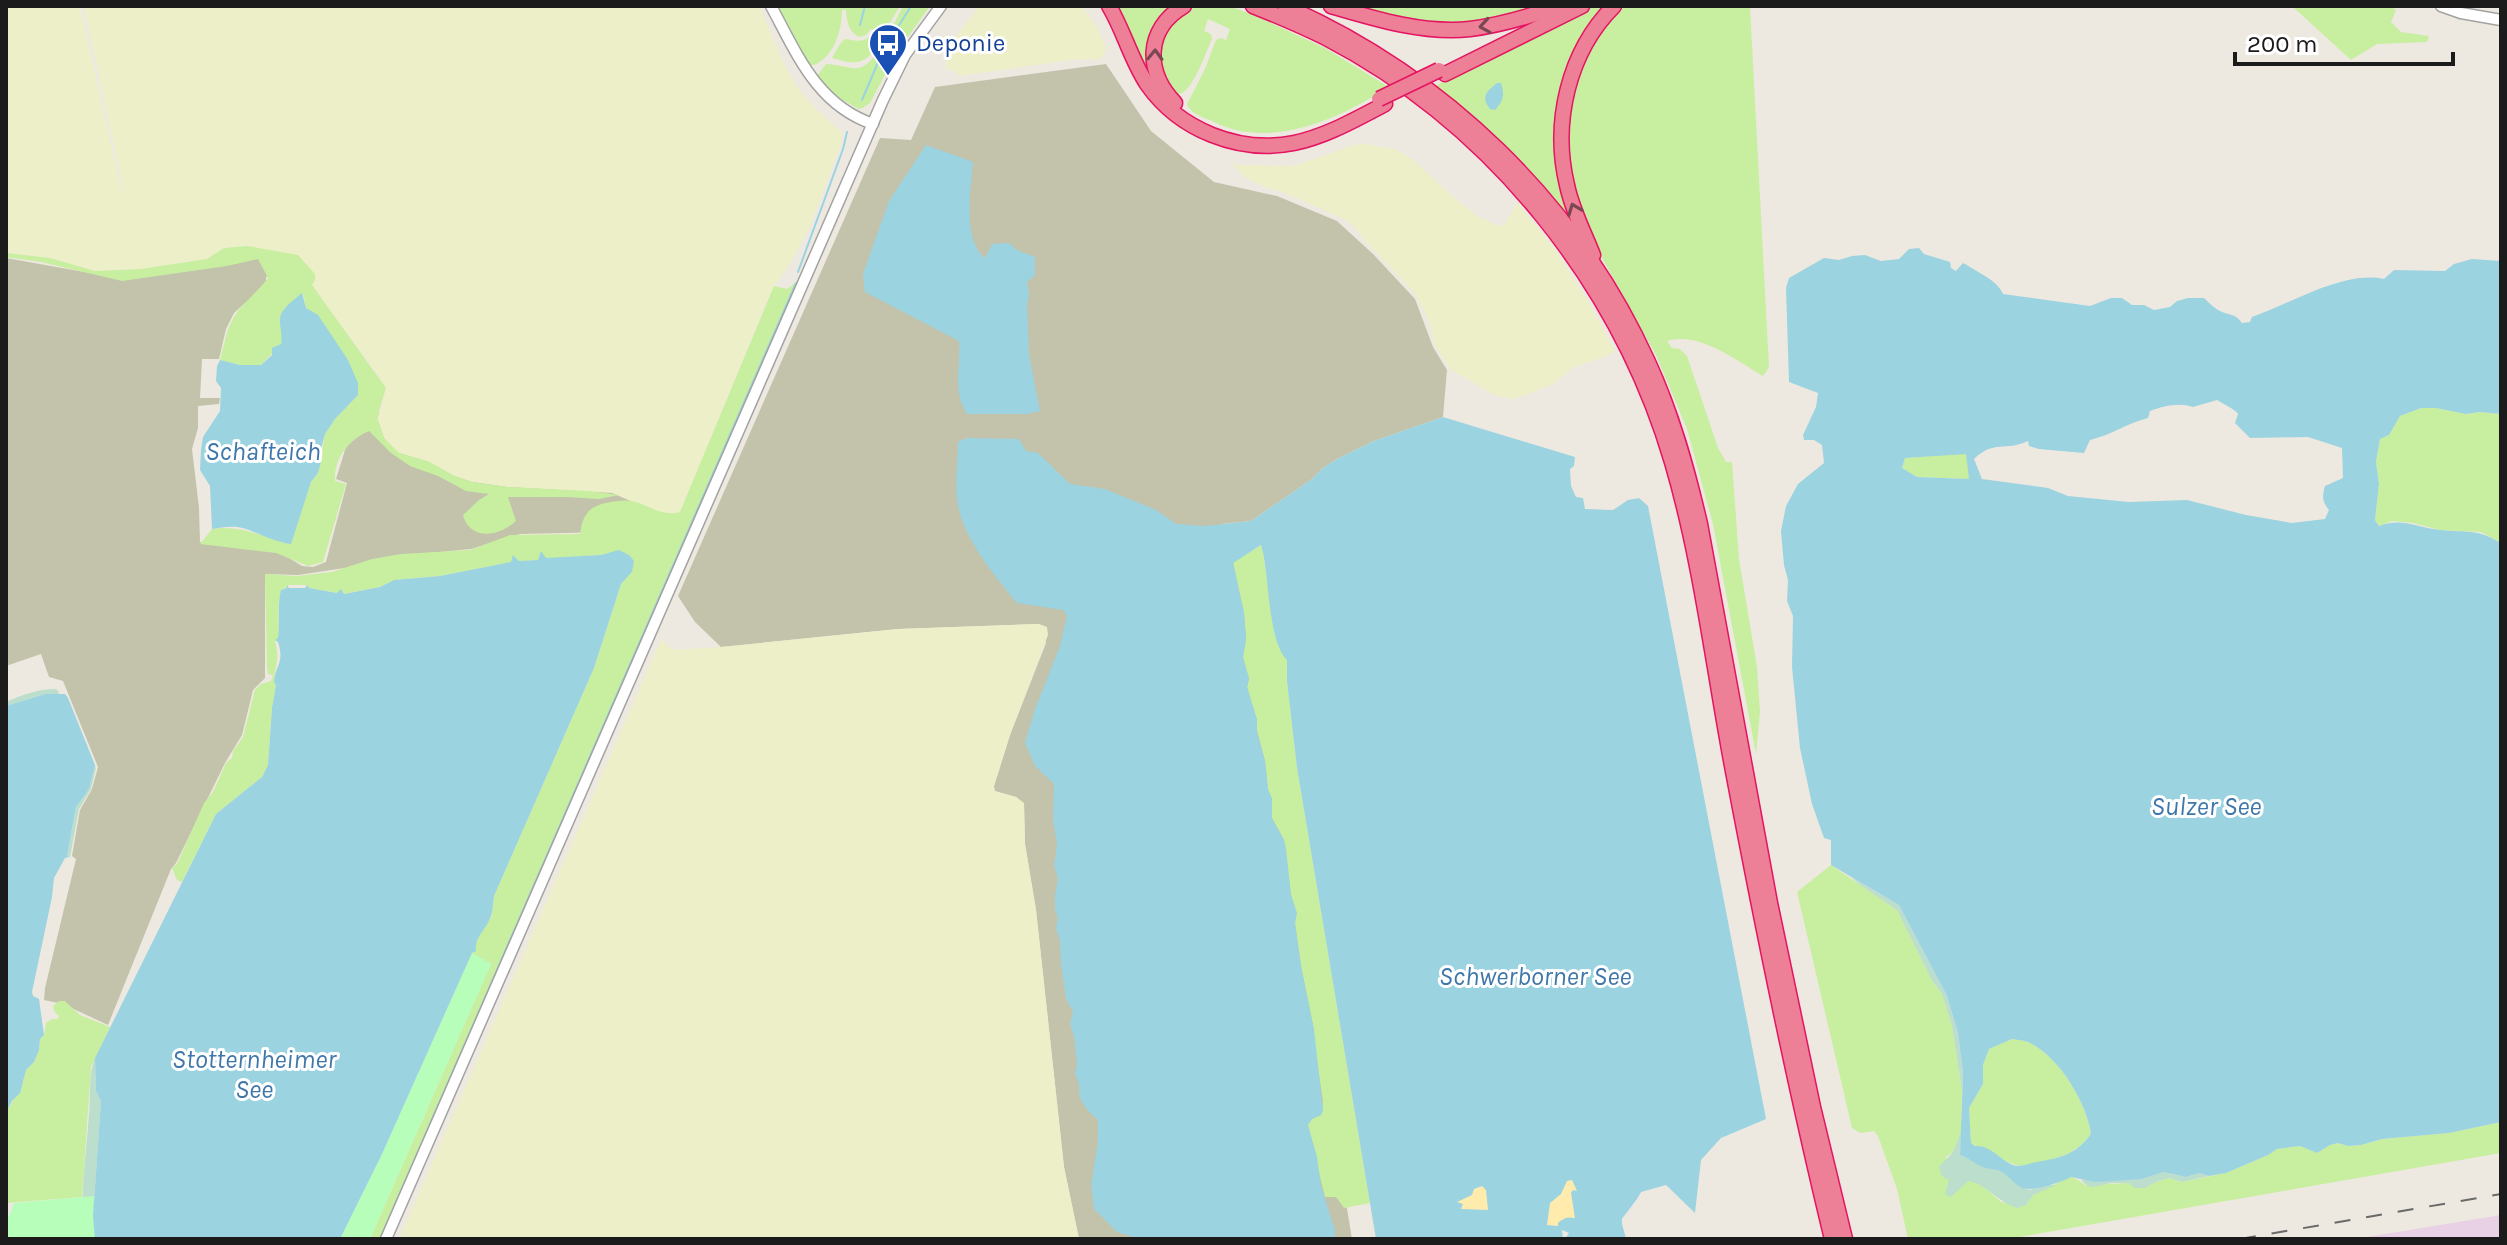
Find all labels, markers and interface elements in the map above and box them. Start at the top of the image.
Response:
scale bar [2235,16,2453,66]
one-way arrow [1478,17,1492,34]
bus stop icon: Deponie [867,22,909,77]
place label: Deponie [916,29,1005,57]
text: 200 m [2247,30,2318,58]
one-way arrow [1147,49,1164,61]
one-way arrow [1568,203,1584,217]
water label: Schafteich [205,436,321,467]
water label: Sulzer See [2151,791,2261,822]
water label: Schwerborner See [1439,961,1631,992]
water label: Stotternheimer See [172,1044,337,1105]

